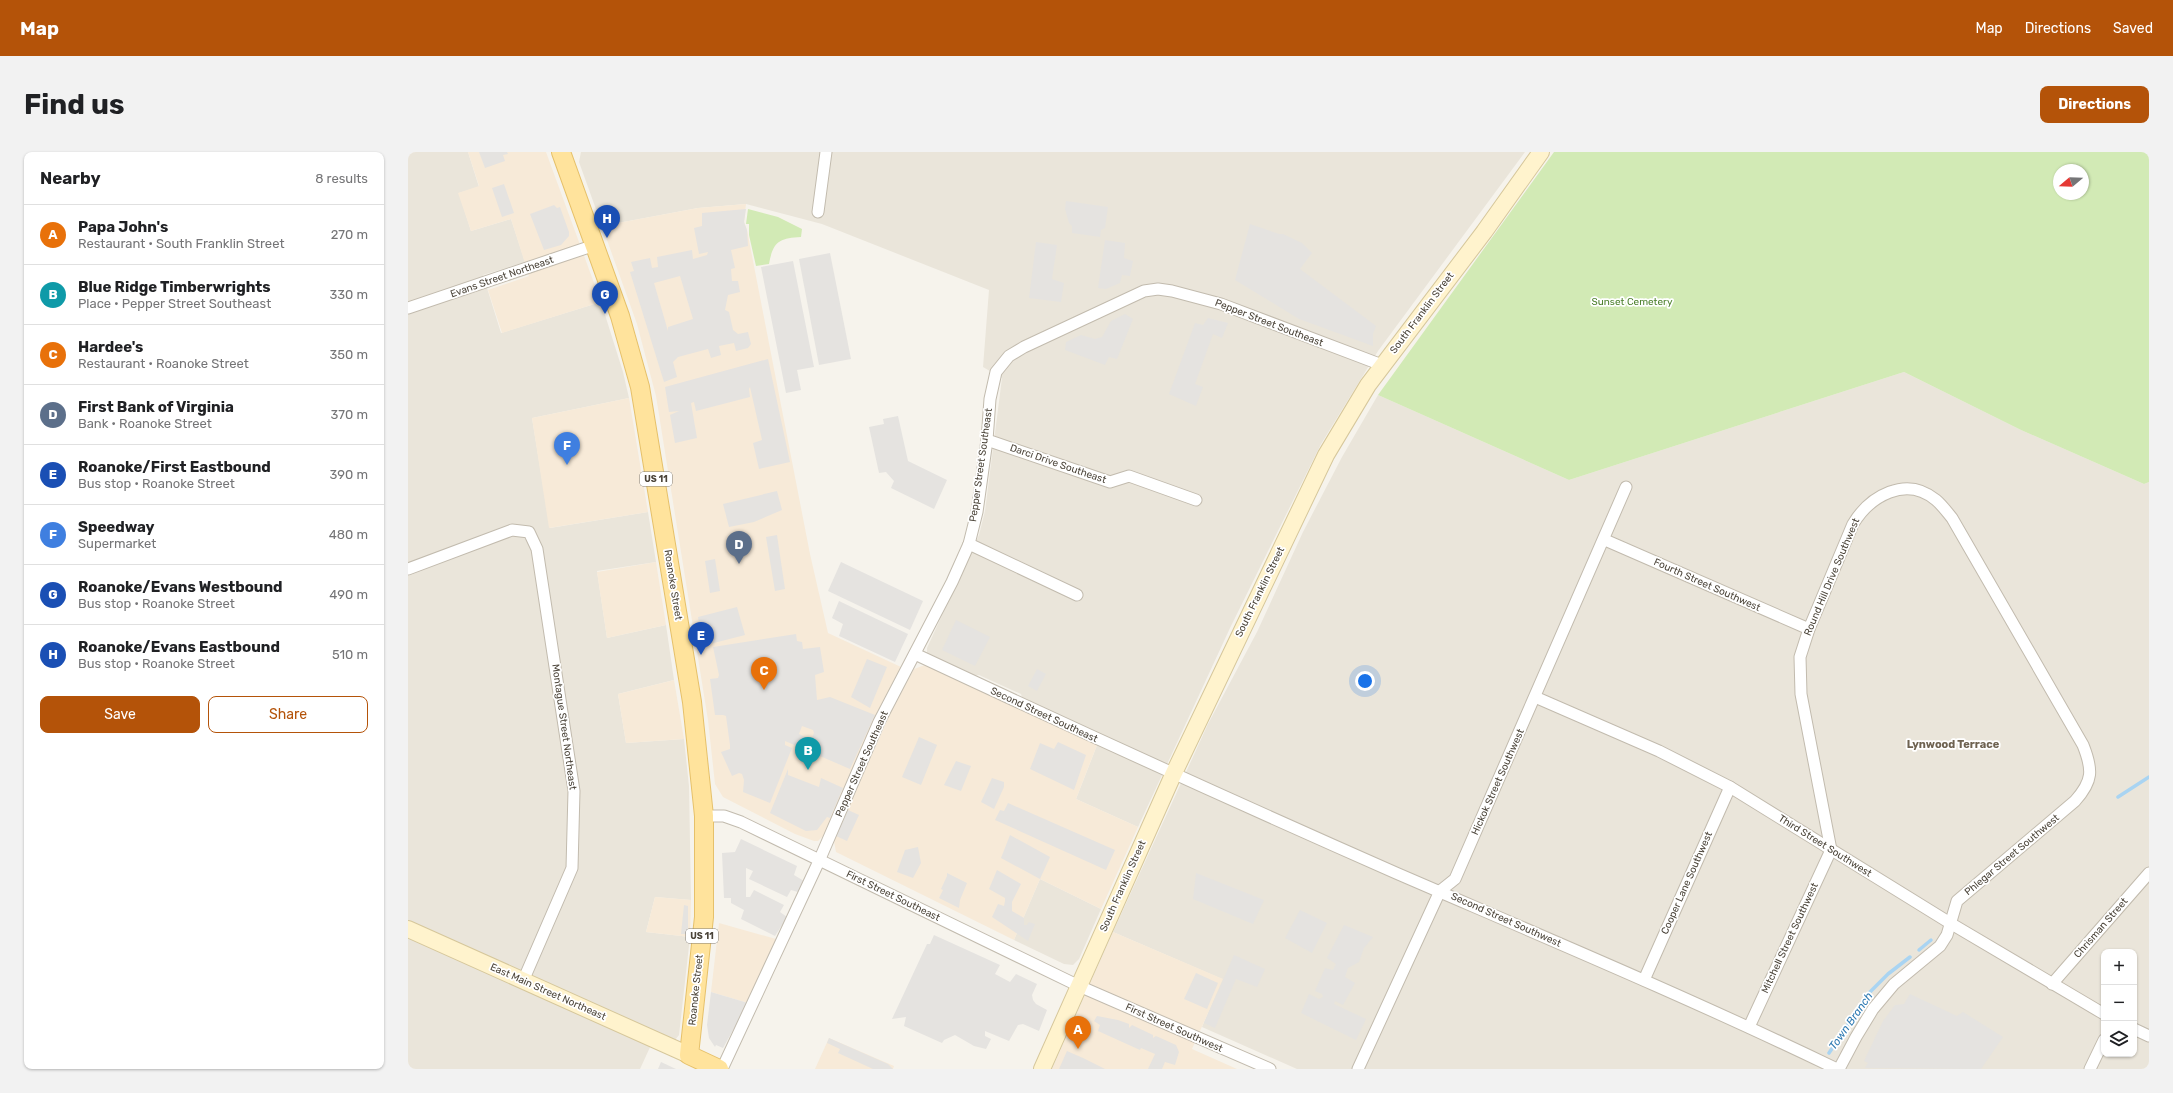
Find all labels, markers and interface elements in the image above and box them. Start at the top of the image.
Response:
text: Map [20,17,59,40]
text: Map [1976,20,2003,37]
text: Directions [2025,20,2091,37]
text: Saved [2113,20,2153,37]
button: Directions [2040,86,2149,123]
text: Find us [24,88,124,121]
north arrow [2053,164,2089,200]
text: Nearby [40,168,101,188]
text: 8 results [315,171,368,186]
pin: H [594,205,620,238]
text: Papa John's [78,218,168,236]
text: A [48,227,58,242]
text: 270 m [331,227,368,242]
text: Restaurant · South Franklin Street [78,236,284,251]
street label: Evans Street Northeast [449,254,555,300]
street label: South Franklin Street [1387,270,1457,356]
text: Blue Ridge Timberwrights [78,278,271,296]
pin: G [592,281,618,314]
text: B [48,287,58,302]
text: 330 m [329,287,368,302]
text: Place · Pepper Street Southeast [78,296,271,311]
park label: Sunset Cemetery [1592,296,1673,308]
street label: Pepper Street Southeast [1213,297,1325,349]
text: Hardee's [78,338,143,356]
text: C [48,347,58,362]
text: 350 m [329,347,368,362]
text: Restaurant · Roanoke Street [78,356,249,371]
text: First Bank of Virginia [78,398,234,416]
text: D [48,407,58,422]
text: 370 m [331,407,368,422]
street label: Pepper Street Southeast [967,407,995,523]
text: Bank · Roanoke Street [78,416,212,431]
pin: F [554,432,580,465]
street label: Darci Drive Southeast [1008,442,1108,486]
text: Roanoke/First Eastbound [78,458,271,476]
text: E [49,467,57,482]
text: 390 m [329,467,368,482]
road number: US 11 [640,472,672,486]
text: Bus stop · Roanoke Street [78,476,235,491]
street label: Round Hill Drive Southwest [1802,516,1862,638]
text: Speedway [78,518,155,536]
text: F [49,527,57,542]
text: 480 m [329,527,368,542]
pin: D [726,531,752,564]
text: Supermarket [78,536,156,551]
street label: South Franklin Street [1233,545,1287,639]
street label: Roanoke Street [661,549,685,621]
street label: Fourth Street Southwest [1652,556,1762,614]
text: Roanoke/Evans Westbound [78,578,283,596]
text: G [48,587,58,602]
text: 490 m [329,587,368,602]
text: Bus stop · Roanoke Street [78,596,235,611]
pin: E [688,622,714,655]
text: Roanoke/Evans Eastbound [78,638,280,656]
text: H [48,647,58,662]
text: 510 m [332,647,368,662]
text: Bus stop · Roanoke Street [78,656,235,671]
pin: C [751,657,777,690]
street label: Montague Street Northeast [549,663,579,791]
your location [1355,671,1375,691]
street label: Second Street Southeast [988,685,1100,745]
button: Save [40,696,200,733]
button: Share [208,696,368,733]
street label: Pepper Street Southeast [833,709,891,819]
street label: Hickok Street Southwest [1469,727,1527,837]
pin: B [795,737,821,770]
district label: Lynwood Terrace [1907,738,2000,751]
street label: Third Street Southwest [1776,812,1874,880]
street label: Phlegar Street Southwest [1962,812,2062,898]
street label: Cooper Lane Southwest [1659,830,1715,936]
street label: South Franklin Street [1097,838,1149,934]
street label: First Street Southeast [844,868,942,924]
street label: Mitchell Street Southwest [1759,881,1821,995]
street label: Second Street Southwest [1449,890,1563,950]
street label: Chrisman Street [2072,895,2130,961]
road number: US 11 [686,929,718,943]
map controls [2101,949,2137,1057]
button: + [2101,949,2137,985]
street label: Roanoke Street [686,954,706,1026]
street label: East Main Street Northeast [488,961,608,1023]
button: − [2101,985,2137,1021]
water label: Town Branch [1826,989,1876,1052]
street label: First Street Southwest [1123,1001,1225,1055]
pin: A [1065,1016,1091,1049]
button: layers [2101,1021,2137,1057]

